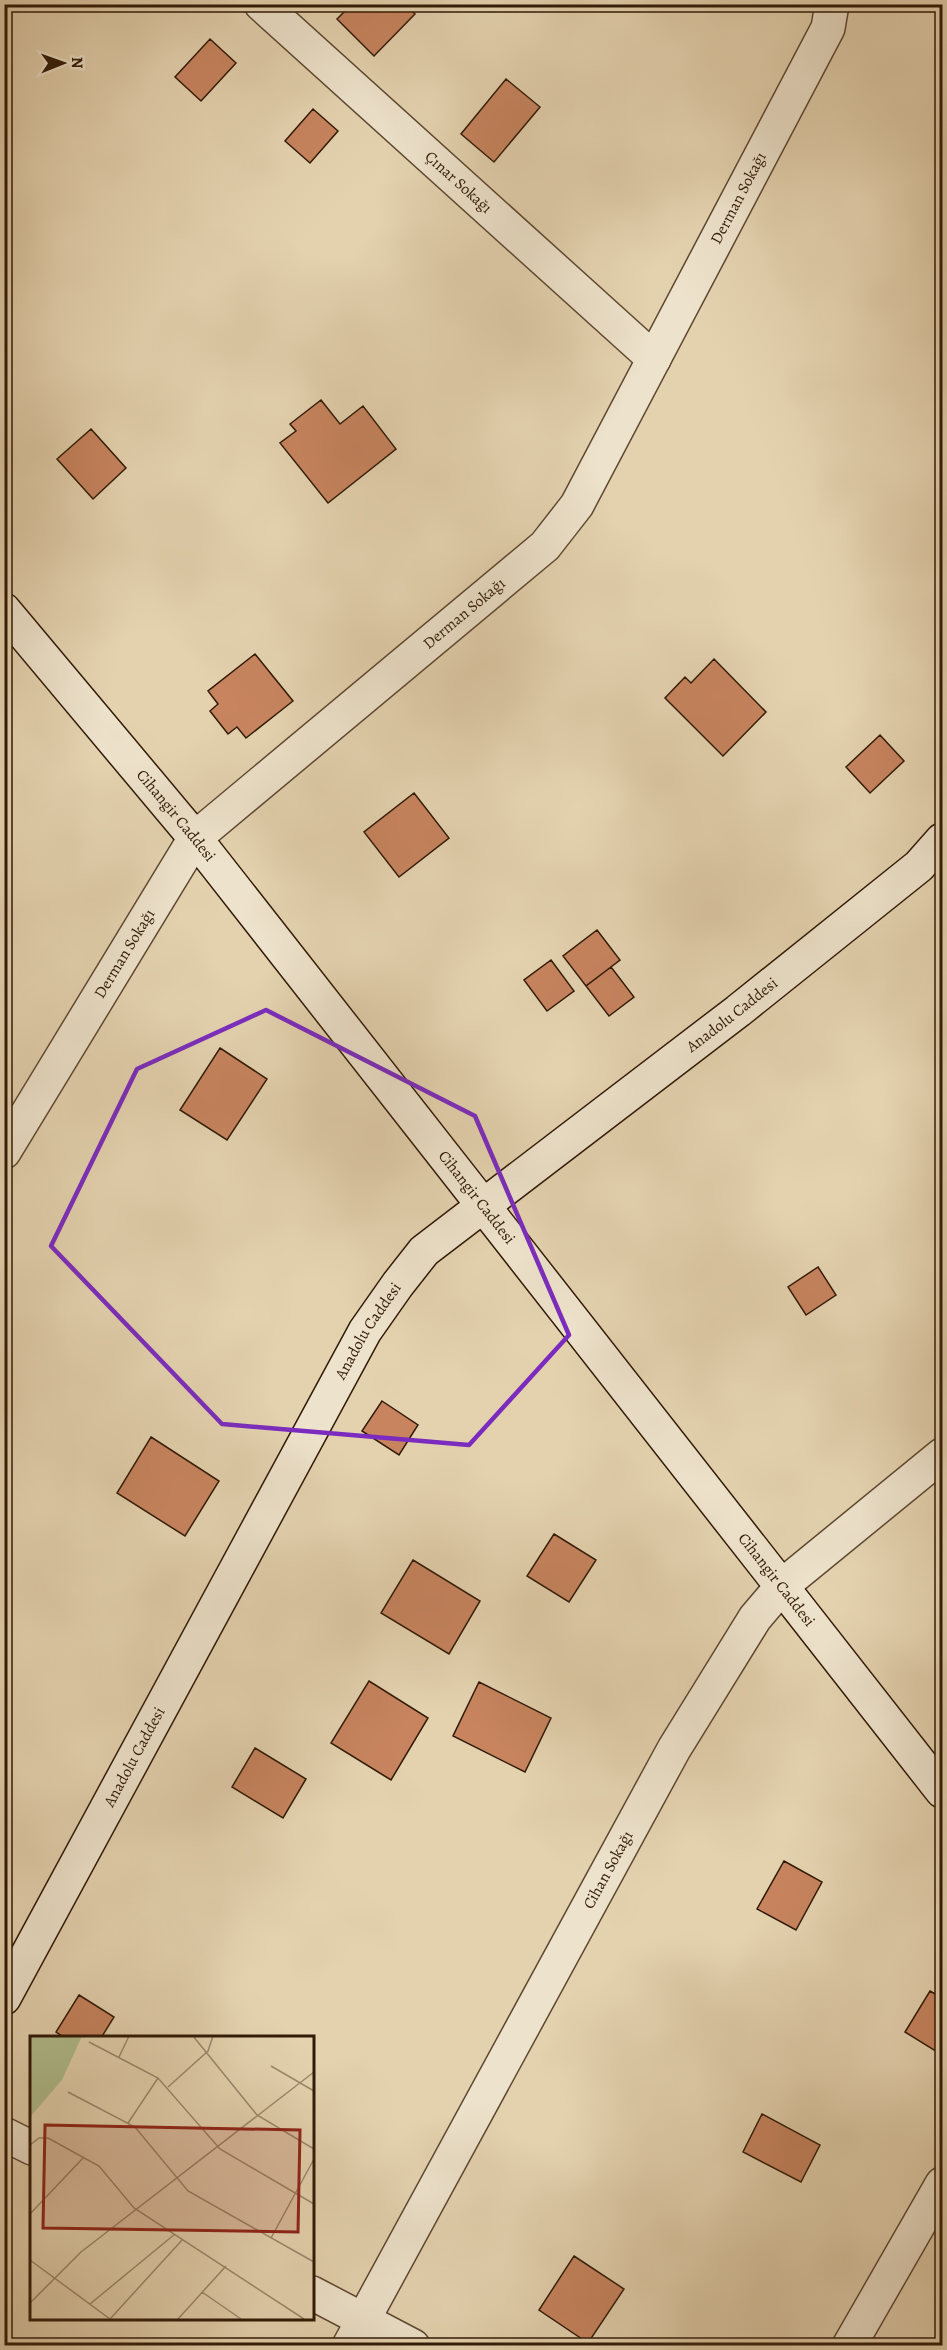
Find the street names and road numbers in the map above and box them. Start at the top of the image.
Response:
street label: Çınar Sokağı [420,146,497,219]
street label: Derman Sokağı [705,148,772,248]
street label: Derman Sokağı [418,573,510,654]
street label: Cihangir Caddesi [131,765,221,866]
street label: Derman Sokağı [89,905,160,1003]
street label: Anadolu Caddesi [681,972,782,1058]
street label: Cihangir Caddesi [433,1146,520,1249]
street label: Anadolu Caddesi [329,1278,407,1384]
street label: Cihangir Caddesi [733,1528,820,1631]
street label: Anadolu Caddesi [98,1703,170,1812]
street label: Cihan Sokağı [578,1827,638,1913]

